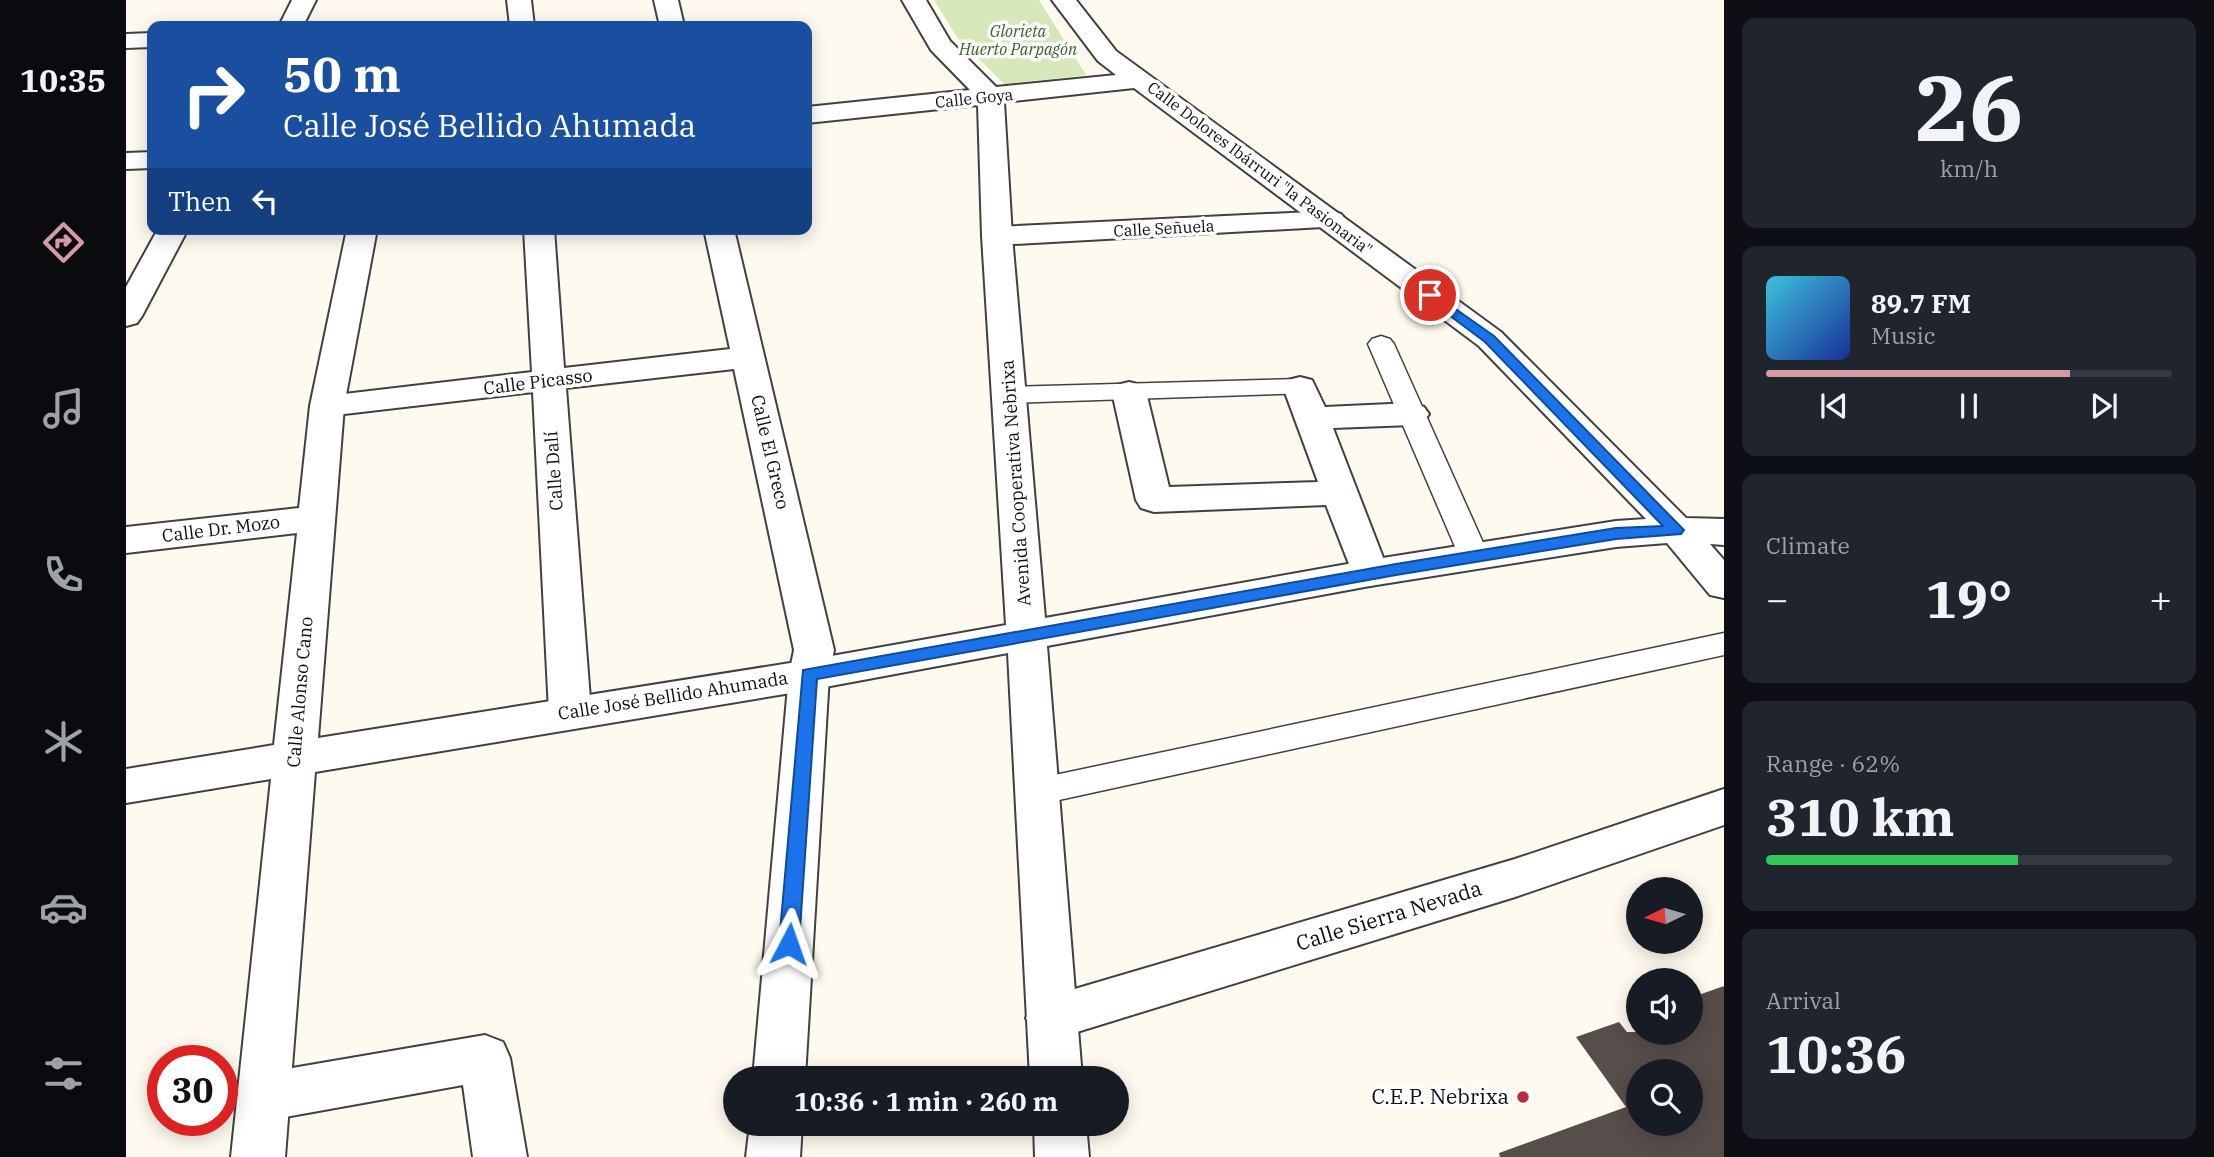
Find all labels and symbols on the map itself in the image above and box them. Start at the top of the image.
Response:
park label: Glorieta Huerto Parpagón [958,21,1077,59]
street label: Calle Dolores Ibárruri "la Pasionaria" [1144,77,1376,259]
street label: Calle Goya [934,84,1014,112]
street label: Calle Señuela [1113,215,1215,241]
pin [1400,265,1460,325]
street label: Avenida Cooperativa Nebrixa [995,359,1036,607]
street label: Calle Picasso [482,363,594,400]
street label: Calle El Greco [746,392,795,511]
street label: Calle Dalí [539,430,568,512]
street label: Calle Dr. Mozo [161,510,281,547]
street label: Calle Alonso Cano [281,616,318,768]
street label: Calle José Bellido Ahumada [556,666,790,725]
street label: Calle Sierra Nevada [1292,873,1485,957]
north arrow [1626,877,1703,954]
position arrow [752,907,826,981]
speed limit sign: 30 [147,1045,238,1136]
place label: C.E.P. Nebrixa [1371,1082,1509,1110]
marker: C.E.P. Nebrixa [1515,1089,1531,1105]

